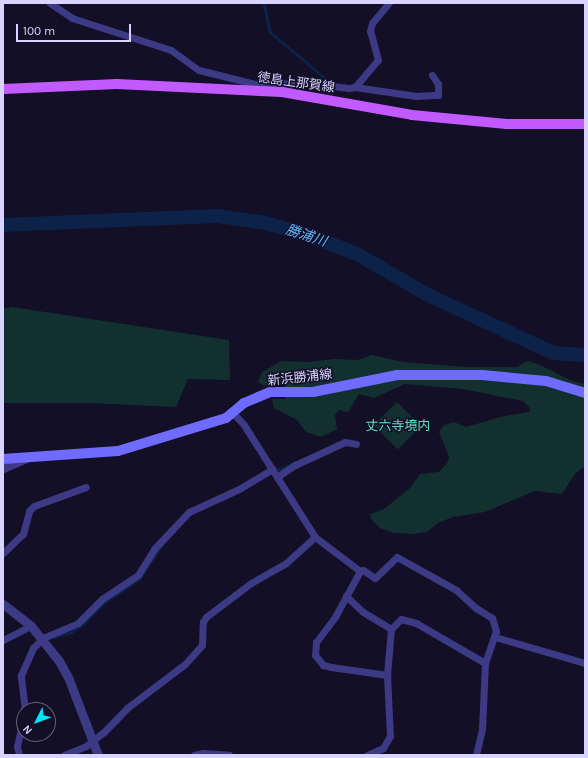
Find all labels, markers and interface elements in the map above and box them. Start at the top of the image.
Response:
scale bar [18,16,133,42]
text: 100 m [23,24,55,38]
street label: 徳島上那賀線 [256,70,336,96]
water label: 勝浦川 [283,222,329,250]
street label: 新浜勝浦線 [267,367,333,389]
park label: 丈六寺境内 [366,418,430,434]
north arrow [16,702,56,742]
text: N [20,722,35,737]

